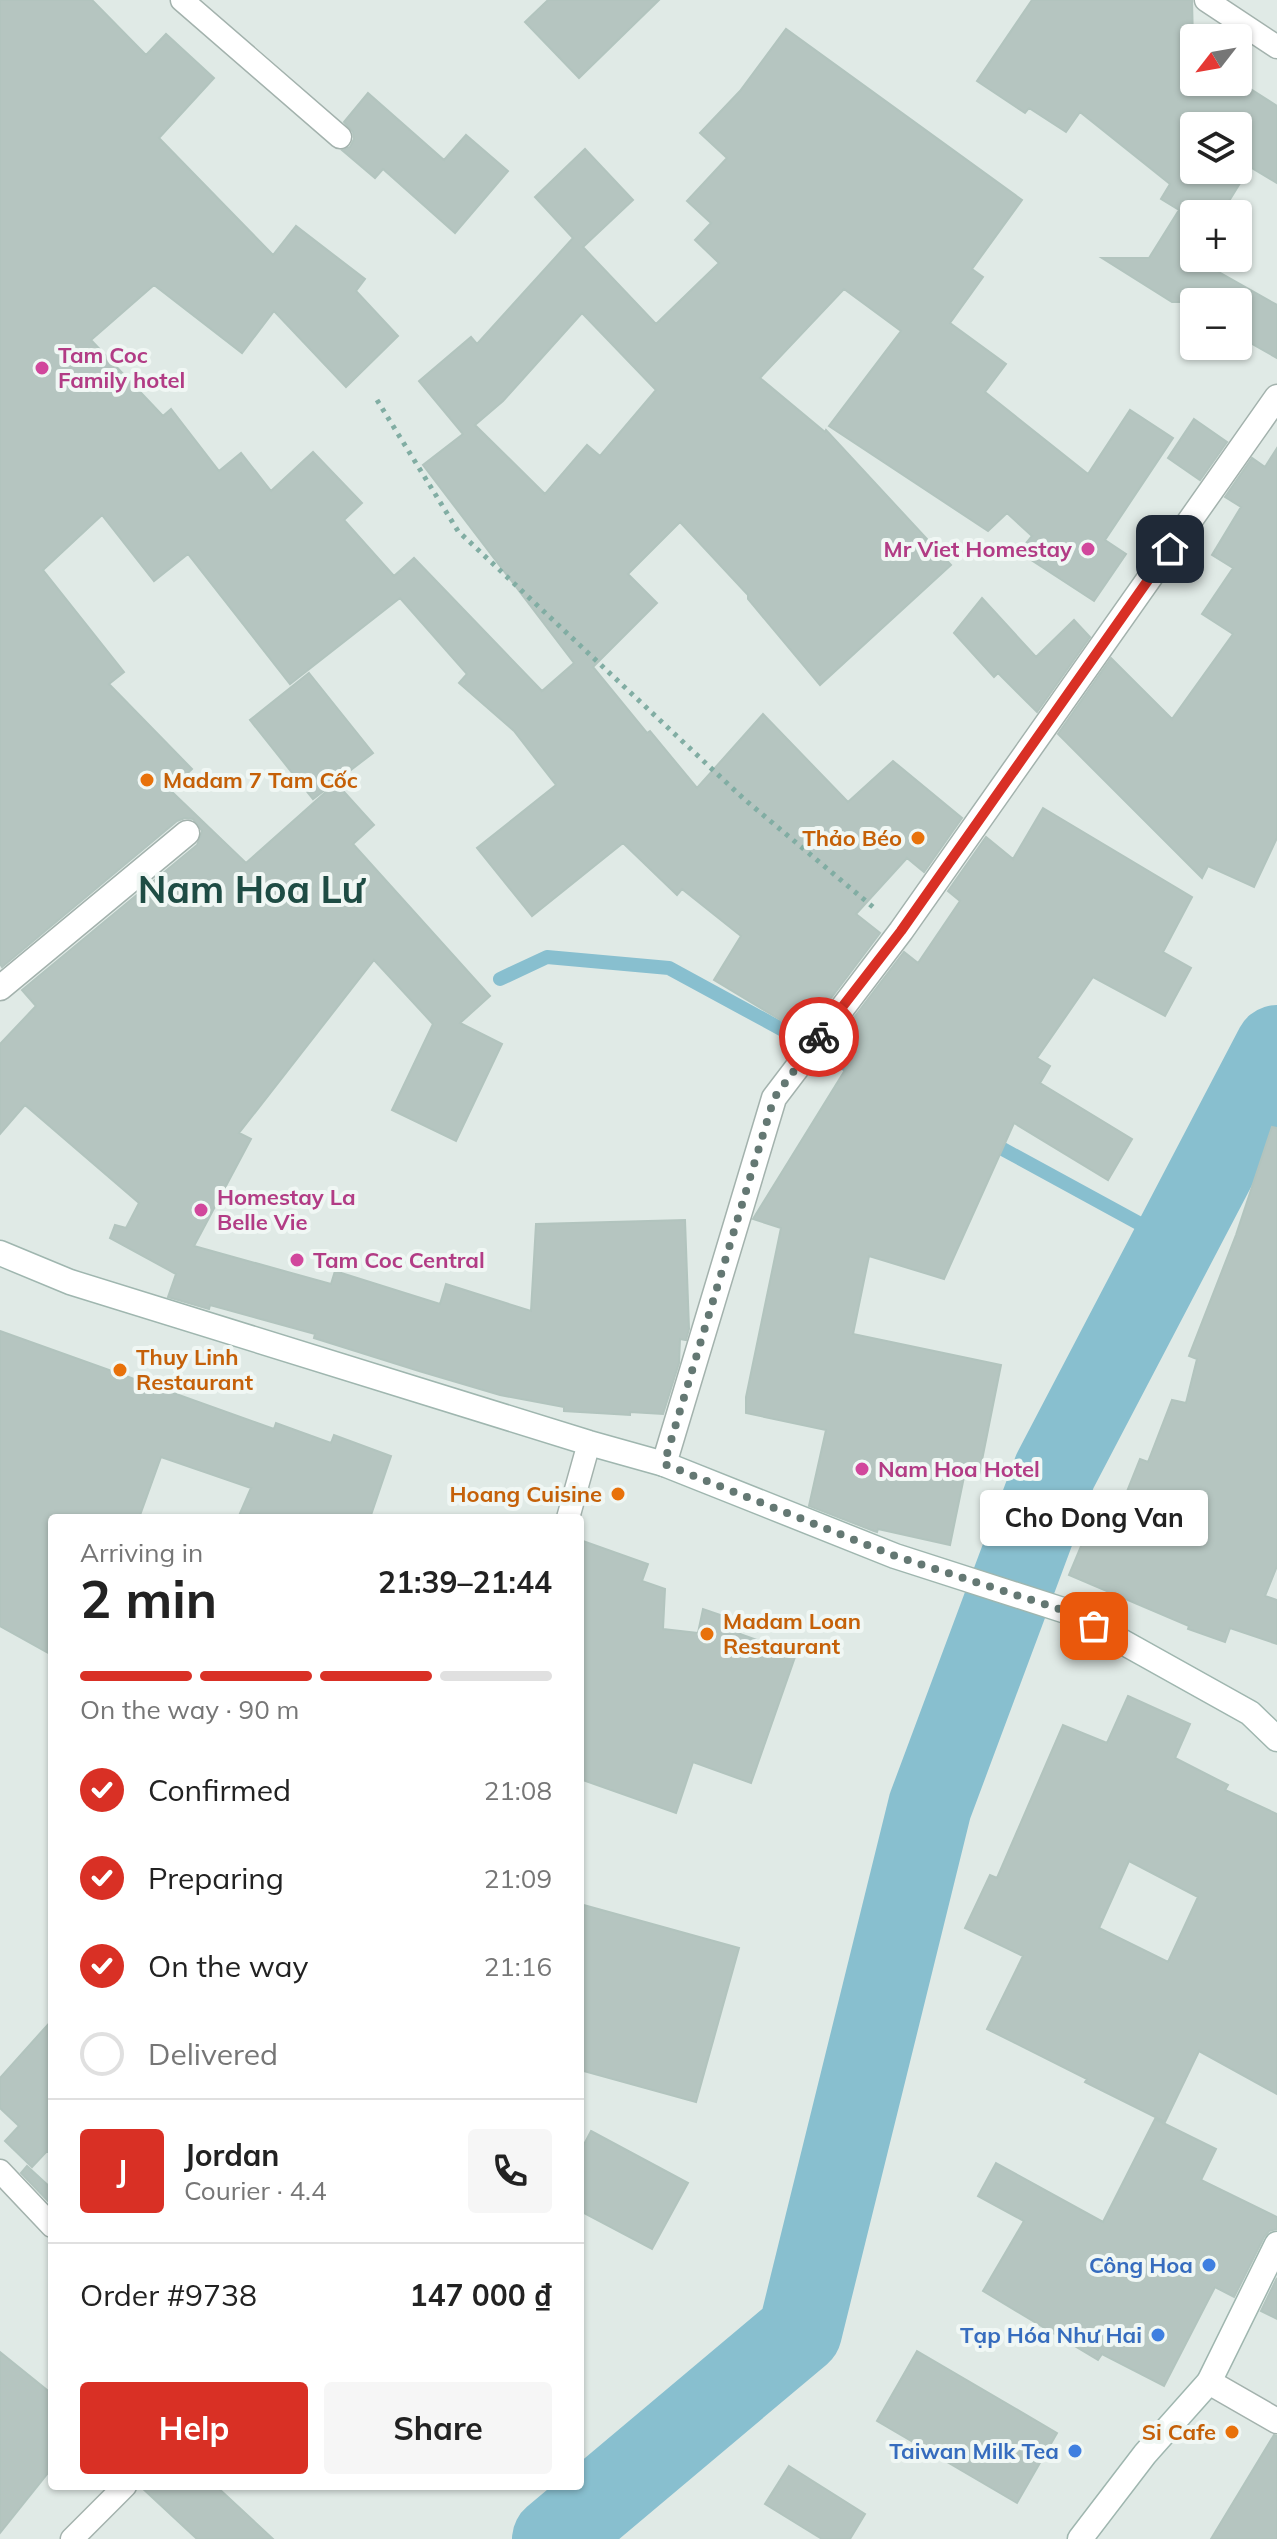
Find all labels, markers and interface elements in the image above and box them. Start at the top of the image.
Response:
north arrow [1180,24,1252,96]
map controls [1180,24,1252,360]
button: layers [1180,112,1252,184]
button: + [1180,200,1252,272]
button: − [1180,288,1252,360]
place label: Tam Coc Family hotel [58,341,185,394]
marker: Tam Coc Family hotel [33,359,51,377]
pin [1136,515,1204,583]
icon: home [1148,527,1192,571]
place label: Mr Viet Homestay [884,535,1072,563]
marker: Mr Viet Homestay [1079,540,1097,558]
place label: Madam 7 Tam Cốc [163,766,358,794]
marker: Madam 7 Tam Cốc [138,771,156,789]
place label: Thảo Béo [802,824,902,852]
marker: Thảo Béo [909,829,927,847]
district label: Nam Hoa Lư [138,865,366,913]
courier [779,997,859,1077]
icon: bike [797,1015,841,1059]
place label: Homestay La Belle Vie [217,1183,356,1236]
marker: Homestay La Belle Vie [192,1201,210,1219]
place label: Tam Coc Central [313,1246,485,1274]
marker: Tam Coc Central [288,1251,306,1269]
place label: Thuy Linh Restaurant [136,1343,253,1396]
marker: Thuy Linh Restaurant [111,1361,129,1379]
place label: Nam Hoa Hotel [878,1455,1040,1483]
marker: Nam Hoa Hotel [853,1460,871,1478]
place label: Hoang Cuisine [450,1480,602,1508]
marker: Hoang Cuisine [609,1485,627,1503]
callout: Cho Dong Van [980,1490,1208,1546]
text: Cho Dong Van [1004,1501,1184,1534]
text: Arriving in [80,1536,203,1569]
text: 21:39–21:44 [378,1563,552,1601]
text: 2 min [80,1566,217,1631]
pin [1060,1592,1128,1660]
icon: bag [1072,1604,1116,1648]
place label: Madam Loan Restaurant [723,1607,861,1660]
marker: Madam Loan Restaurant [698,1625,716,1643]
text: On the way · 90 m [80,1693,299,1726]
icon: check [80,1768,124,1812]
text: Confirmed [148,1771,291,1809]
text: 21:08 [484,1774,552,1807]
icon: check [80,1856,124,1900]
text: Preparing [148,1859,284,1897]
text: 21:09 [484,1862,552,1895]
icon: check [80,1944,124,1988]
text: On the way [148,1947,308,1985]
text: 21:16 [484,1950,552,1983]
text: Delivered [148,2035,278,2073]
button: phone [468,2129,552,2213]
text: Jordan [184,2136,279,2174]
text: J [117,2152,127,2190]
text: Courier · 4.4 [184,2174,327,2207]
place label: Công Hoa [1089,2251,1193,2279]
marker: Công Hoa [1200,2256,1218,2274]
text: Order #9738 [80,2276,257,2314]
text: 147 000 ₫ [410,2276,552,2314]
place label: Tạp Hóa Như Hai [960,2321,1142,2349]
marker: Tạp Hóa Như Hai [1149,2326,1167,2344]
button: Help [80,2382,308,2474]
button: Share [324,2382,552,2474]
place label: Si Cafe [1142,2418,1216,2446]
marker: Si Cafe [1223,2423,1241,2441]
place label: Taiwan Milk Tea [889,2437,1059,2465]
marker: Taiwan Milk Tea [1066,2442,1084,2460]

